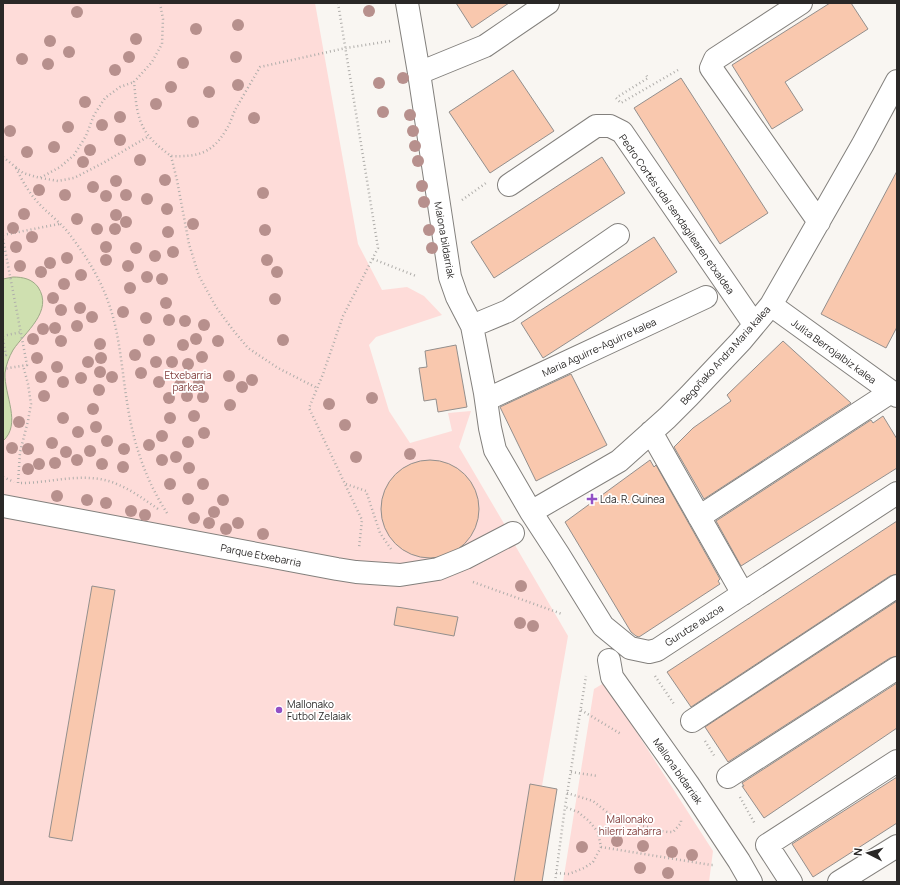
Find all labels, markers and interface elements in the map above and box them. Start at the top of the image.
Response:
street label: Pedro Cortés udal sendagilearen etxaldea [616,131,738,297]
street label: Maiona bildarriak [431,200,459,281]
street label: Begoñako Andra Maria kalea [677,302,773,408]
street label: Maria Aguirre-Aguirre kalea [540,314,658,380]
street label: Julita Berrojalbiz kalea [789,315,879,387]
park label: Etxebarria parkea [164,368,212,394]
place label: Lda. R. Guinea [600,492,665,506]
marker: Lda. R. Guinea [587,494,597,504]
street label: Parque Etxebarria [219,540,303,570]
street label: Gurutze auzoa [662,601,726,649]
place label: Mallonako Futbol Zelaiak [287,697,352,723]
marker: Mallonako Futbol Zelaiak [274,705,284,715]
street label: Mallona bidarriak [650,735,707,808]
park label: Mallonako hilerri zaharra [599,812,661,838]
north arrow [848,833,888,873]
text: N [850,847,865,857]

